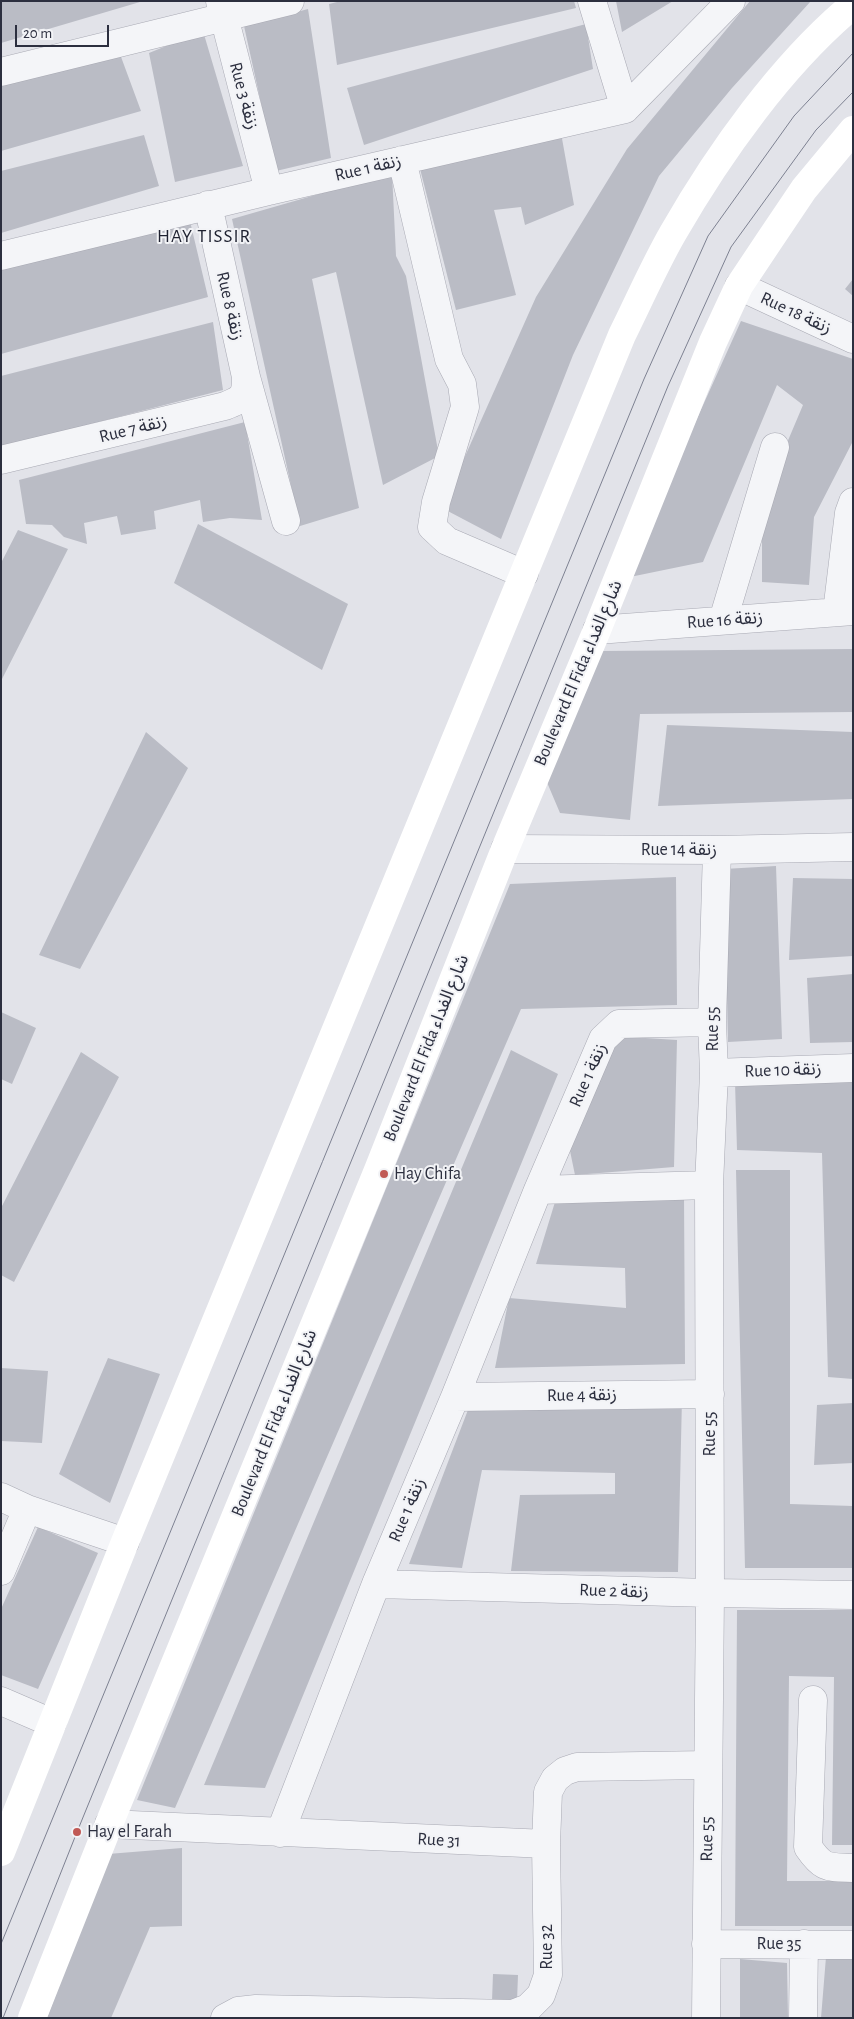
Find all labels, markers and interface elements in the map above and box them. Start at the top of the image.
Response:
scale bar [18,15,111,47]
text: 20 m [23,26,52,41]
street label: Rue 3 زنقة [225,60,263,132]
street label: Rue 1 زنقة [333,150,403,186]
district label: HAY TISSIR [156,225,252,247]
street label: Rue 8 زنقة [212,269,248,343]
street label: Rue 18 زنقة [757,287,835,339]
street label: Rue 7 زنقة [97,410,169,448]
street label: Boulevard El Fida شارع الفداء [529,577,627,769]
street label: Rue 16 زنقة [686,607,764,633]
street label: Rue 14 زنقة [641,839,717,861]
street label: Boulevard El Fida شارع الفداء [379,951,473,1145]
street label: Rue 55 [702,1006,724,1052]
street label: Rue 1 زنقة [564,1040,612,1110]
street label: Rue 10 زنقة [744,1058,822,1082]
place label: Hay Chifa [394,1163,461,1185]
marker: Hay Chifa [378,1168,390,1180]
street label: Boulevard El Fida شارع الفداء [227,1326,321,1520]
street label: Rue 4 زنقة [547,1384,617,1406]
street label: Rue 55 [699,1411,721,1457]
street label: Rue 1 زنقة [384,1475,430,1545]
street label: Rue 2 زنقة [579,1579,649,1603]
street label: Rue 55 [696,1816,718,1862]
place label: Hay el Farah [87,1821,172,1843]
marker: Hay el Farah [71,1826,83,1838]
street label: Rue 31 [417,1828,461,1852]
street label: Rue 32 [536,1924,558,1970]
street label: Rue 35 [757,1933,801,1955]

